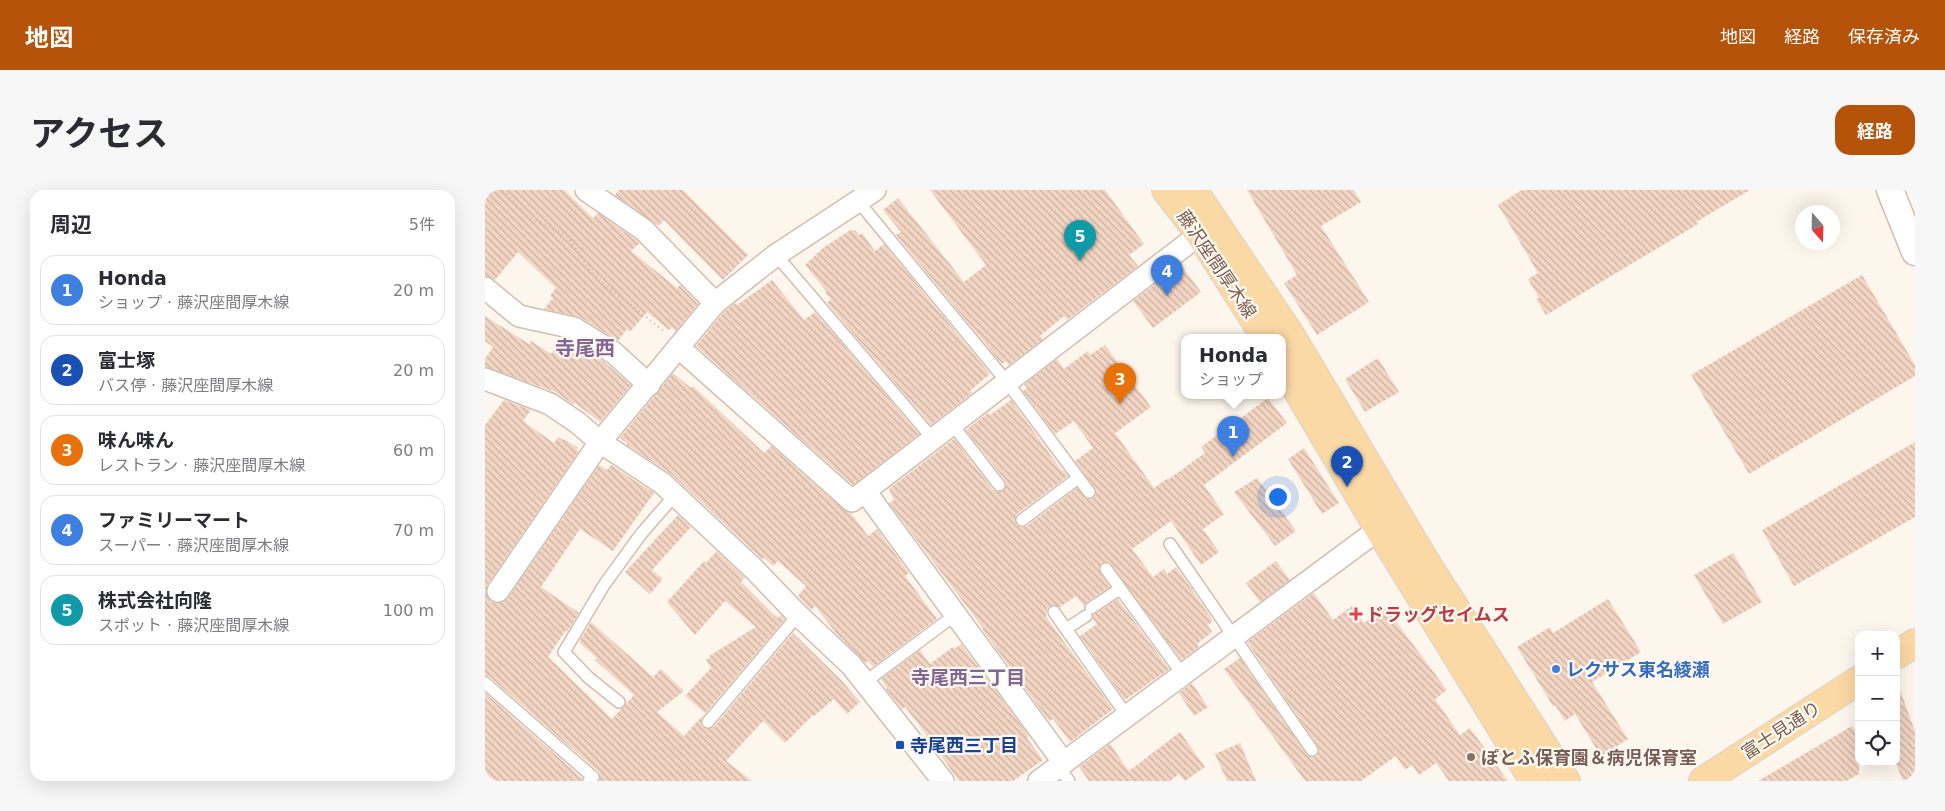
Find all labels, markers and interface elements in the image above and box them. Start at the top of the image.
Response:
text: 地図 [25,24,73,52]
text: 地図 [1720,26,1756,47]
text: 経路 [1784,26,1820,47]
text: 保存済み [1848,26,1920,47]
button: 経路 [1835,105,1915,155]
text: アクセス [30,114,168,154]
north arrow [1795,205,1840,250]
street label: 藤沢座間厚木線 [1173,206,1261,322]
text: 周辺 [50,213,92,237]
text: 5件 [409,215,435,234]
pin: 5 [1064,220,1096,261]
pin: 4 [1151,255,1183,296]
text: Honda [98,267,167,289]
text: 1 [61,281,73,300]
text: 20 m [393,281,434,300]
text: ショップ · 藤沢座間厚木線 [98,293,289,312]
popup [1181,334,1286,399]
district label: 寺尾西 [555,336,615,360]
text: Honda [1199,344,1268,366]
text: 富士塚 [98,349,155,371]
text: 2 [61,361,73,380]
text: 20 m [393,361,434,380]
pin: 3 [1104,363,1136,404]
text: ショップ [1199,370,1263,389]
text: バス停 · 藤沢座間厚木線 [98,376,273,395]
pin: 1 [1217,416,1249,457]
text: 味ん味ん [98,429,174,451]
text: 3 [61,441,73,460]
text: 60 m [393,441,434,460]
pin: 2 [1331,446,1363,487]
text: レストラン · 藤沢座間厚木線 [98,456,305,475]
your location [1265,484,1291,510]
text: ファミリーマート [98,509,250,531]
text: 4 [61,521,73,540]
text: 70 m [393,521,434,540]
text: スーパー · 藤沢座間厚木線 [98,536,289,555]
text: 株式会社向隆 [98,589,212,611]
text: 5 [61,601,73,620]
text: 100 m [383,601,434,620]
place label: ドラッグセイムス [1366,604,1510,625]
marker: ドラッグセイムス [1350,608,1362,620]
text: スポット · 藤沢座間厚木線 [98,616,289,635]
map controls [1855,631,1900,766]
button: + [1855,631,1900,676]
place label: レクサス東名綾瀬 [1566,659,1710,680]
marker: レクサス東名綾瀬 [1550,663,1562,675]
district label: 寺尾西三丁目 [911,666,1025,688]
button: − [1855,676,1900,721]
street label: 富士見通り [1738,697,1824,763]
button: locate [1855,721,1900,766]
place label: 寺尾西三丁目 [910,735,1018,756]
marker: 寺尾西三丁目 [894,739,906,751]
place label: ぽとふ保育園＆病児保育室 [1481,747,1697,768]
marker: ぽとふ保育園＆病児保育室 [1465,751,1477,763]

